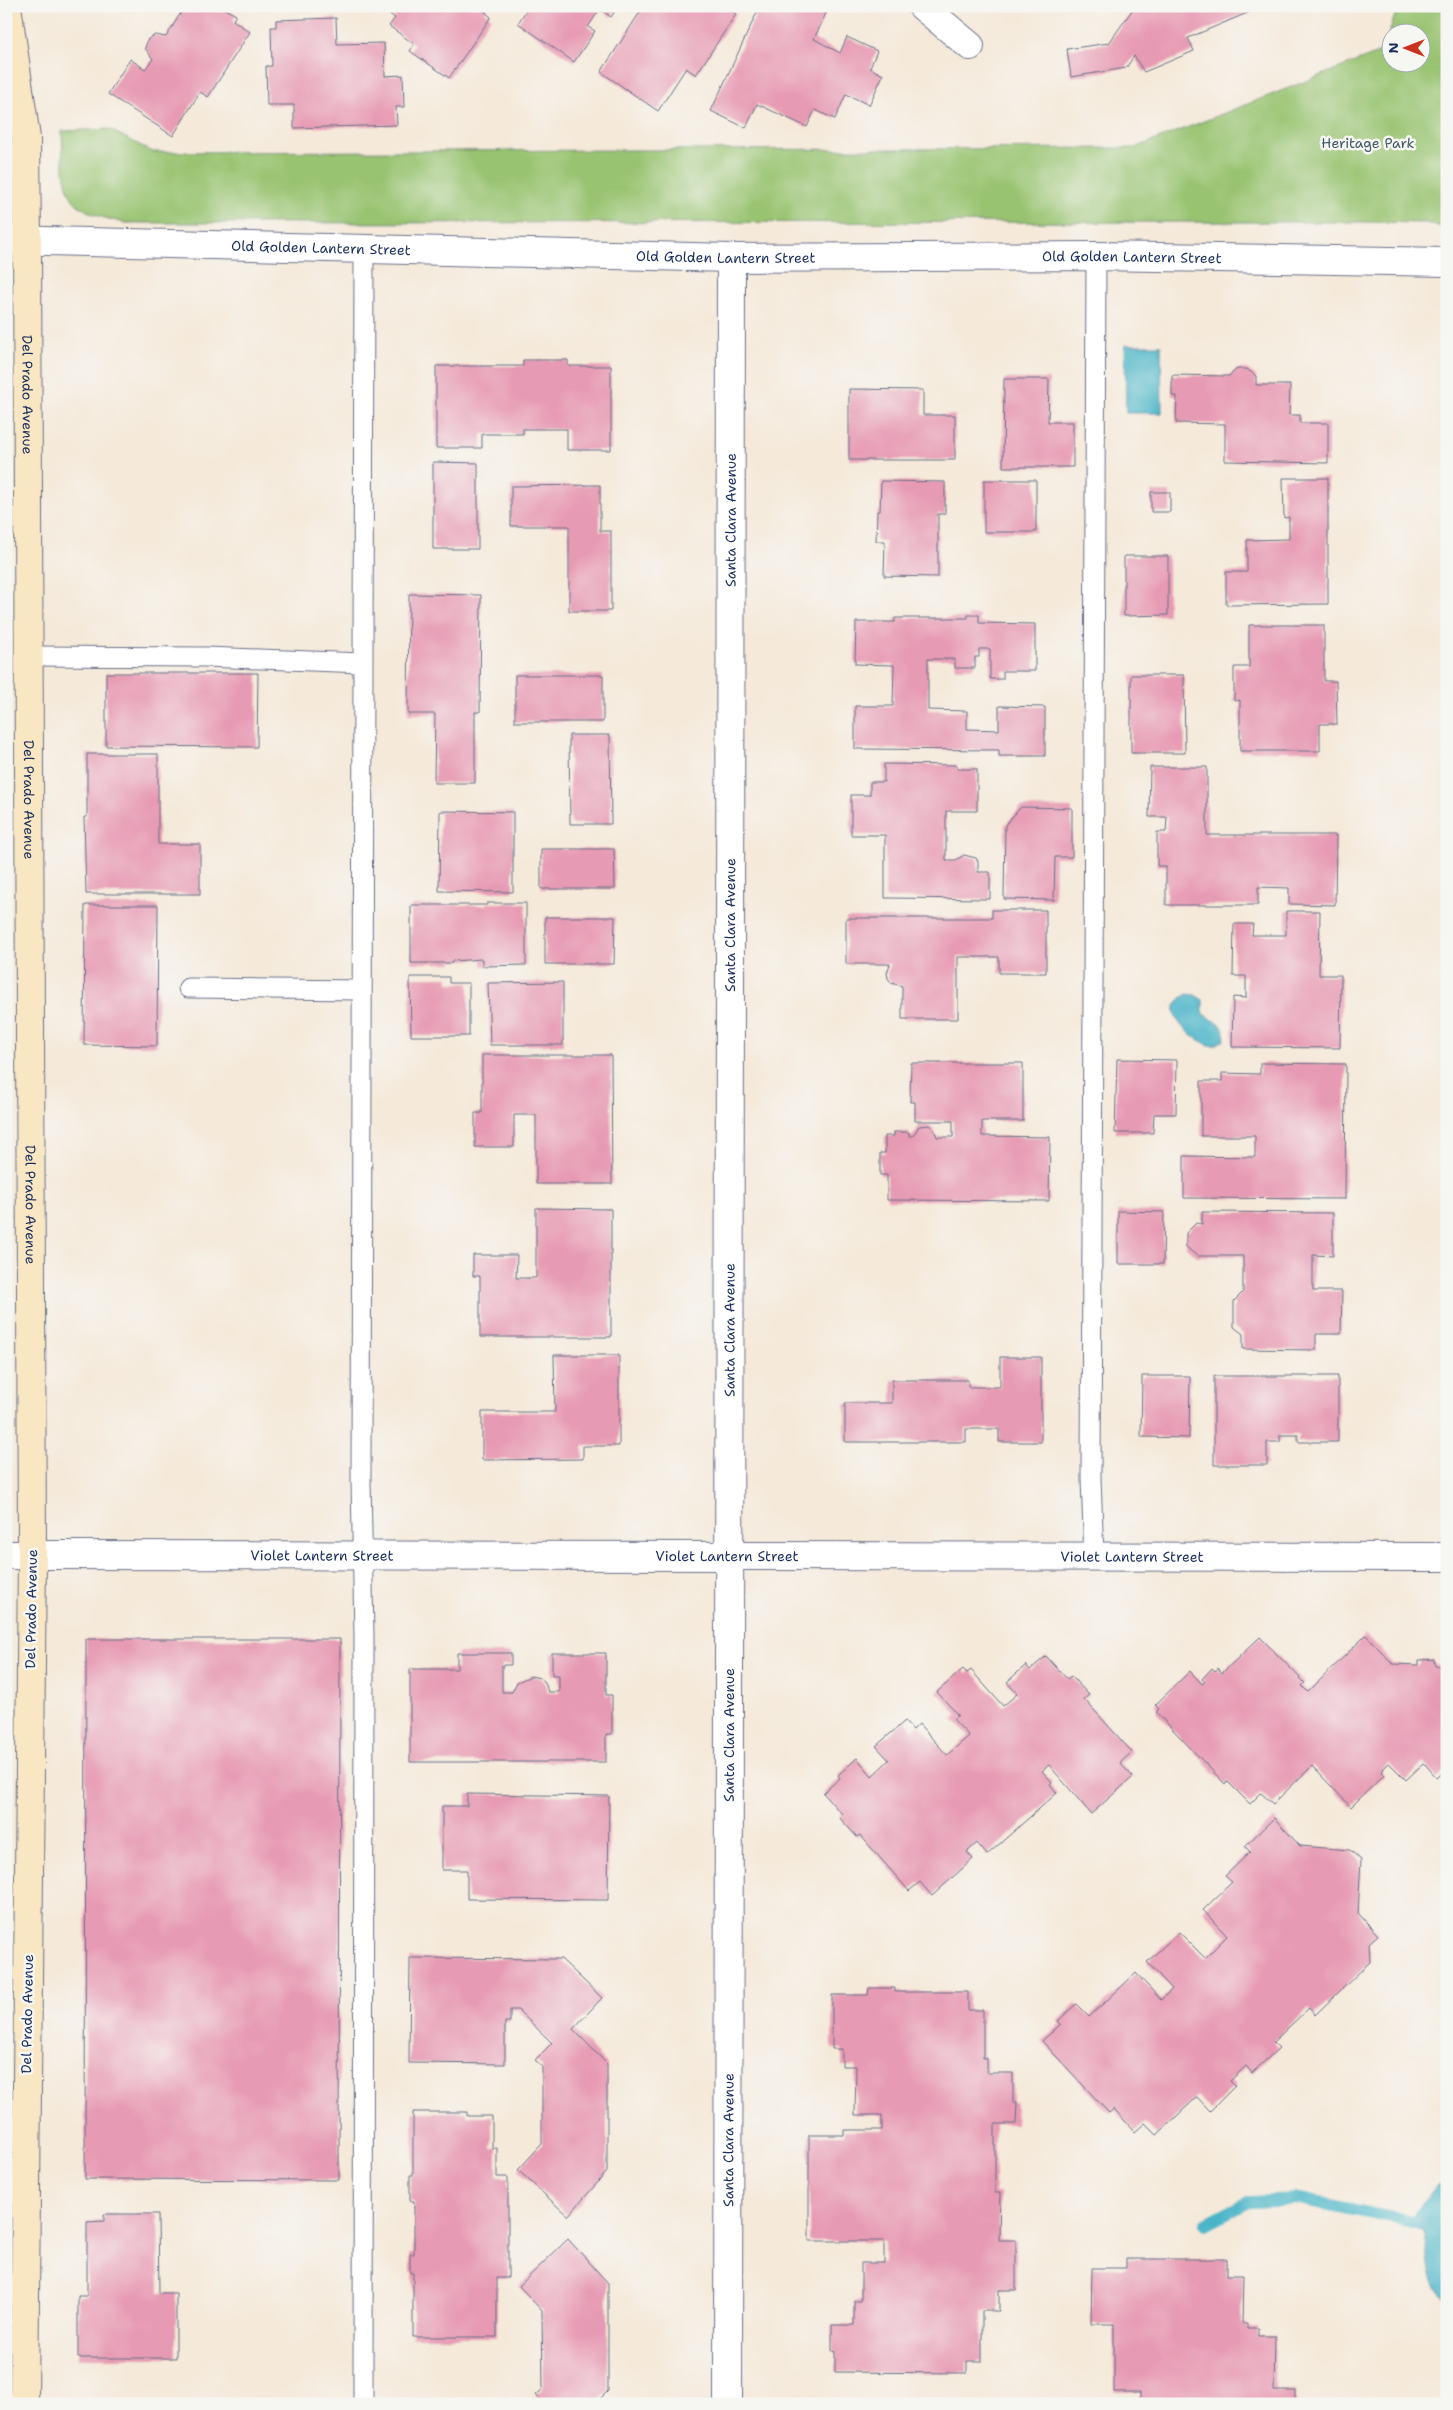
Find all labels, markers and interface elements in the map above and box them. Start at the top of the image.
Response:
north arrow [1380,22,1430,72]
text: N [1384,42,1402,54]
park label: Heritage Park [1321,134,1415,152]
street label: Old Golden Lantern Street [231,237,411,259]
street label: Old Golden Lantern Street [636,247,816,267]
street label: Old Golden Lantern Street [1042,247,1222,267]
street label: Del Prado Avenue [18,335,37,454]
street label: Santa Clara Avenue [722,453,740,587]
street label: Del Prado Avenue [20,740,38,859]
street label: Santa Clara Avenue [721,858,739,992]
street label: Del Prado Avenue [21,1145,40,1264]
street label: Santa Clara Avenue [720,1263,739,1397]
street label: Violet Lantern Street [250,1546,394,1565]
street label: Violet Lantern Street [655,1547,799,1565]
street label: Violet Lantern Street [1060,1547,1204,1566]
street label: Del Prado Avenue [21,1549,41,1669]
street label: Santa Clara Avenue [720,1668,738,1802]
street label: Del Prado Avenue [17,1954,37,2074]
street label: Santa Clara Avenue [719,2073,737,2207]

